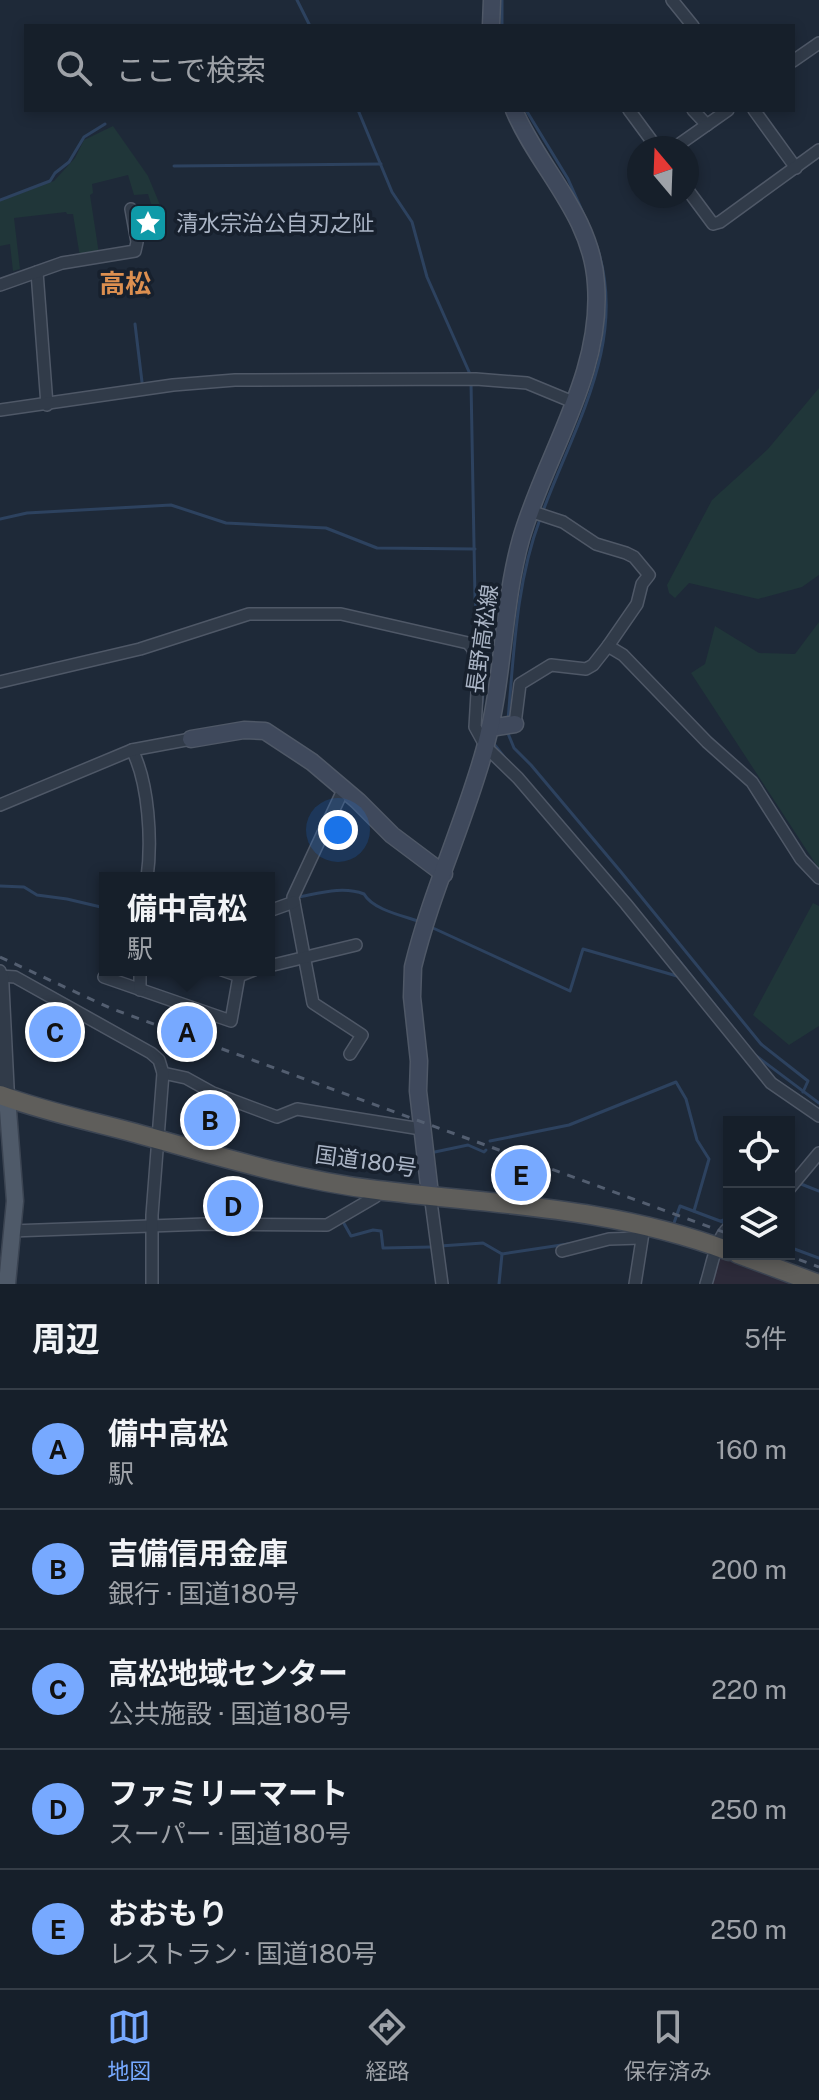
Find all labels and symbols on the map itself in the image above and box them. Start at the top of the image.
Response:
north arrow [627,136,699,208]
place icon: 清水宗治公自刃之阯 [127,202,169,244]
place label: 清水宗治公自刃之阯 [176,210,374,236]
district label: 高松 [99,268,151,299]
street label: 長野高松線 [461,583,503,695]
your location [318,810,358,850]
pin: C [29,1002,81,1062]
pin: A [161,1002,213,1062]
pin: B [184,1090,236,1150]
street label: 国道180号 [313,1141,419,1181]
pin: E [495,1145,547,1205]
pin: D [207,1176,259,1236]

